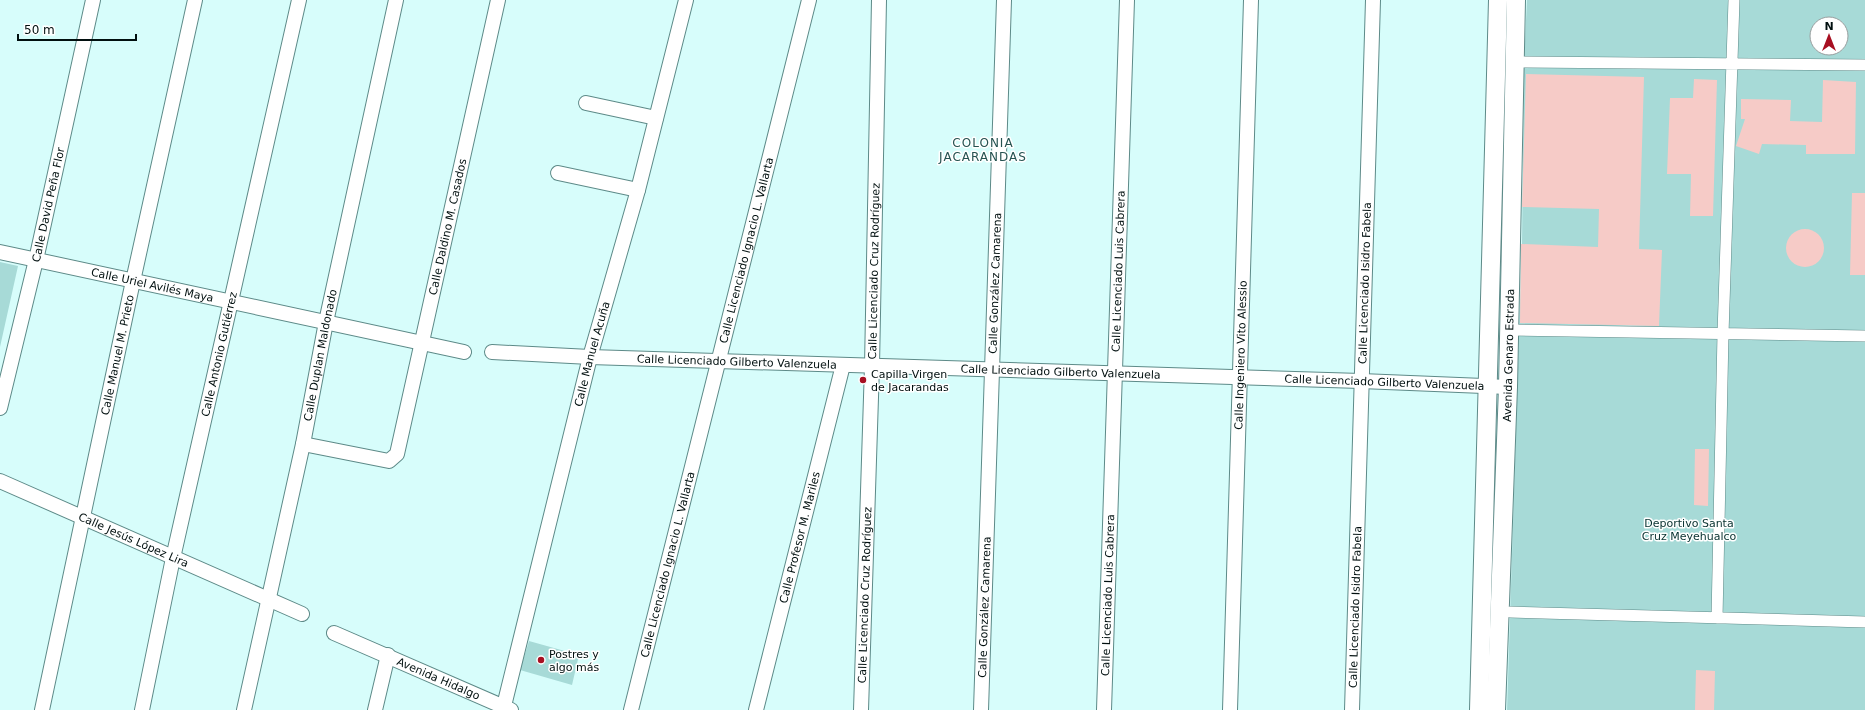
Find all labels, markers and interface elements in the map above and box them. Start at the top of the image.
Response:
scale bar [18,16,136,42]
north arrow [1809,16,1849,56]
text: N [1824,20,1834,33]
text: 50 m [24,23,55,37]
district label: COLONIA JACARANDAS [938,136,1027,164]
street label: Calle David Peña Flor [29,146,67,263]
street label: Calle Licenciado Ignacio L. Vallarta [717,156,776,345]
street label: Calle Daldino M. Casados [426,157,469,296]
street label: Calle Licenciado Cruz Rodríguez [866,183,882,360]
street label: Calle Licenciado Luis Cabrera [1109,190,1127,352]
street label: Calle Licenciado Isidro Fabela [1356,202,1374,364]
street label: Calle González Camarena [986,212,1004,354]
street label: Calle Uriel Avilés Maya [90,265,215,304]
street label: Calle Ingeniero Vito Alessio [1232,280,1249,430]
street label: Calle Duplan Maldonado [301,288,340,422]
street label: Avenida Genaro Estrada [1500,289,1517,422]
street label: Calle Antonio Gutiérrez [199,290,239,418]
street label: Calle Manuel M. Prieto [98,293,136,416]
street label: Calle Manuel Acuña [572,300,612,408]
street label: Calle Licenciado Gilberto Valenzuela [637,352,837,371]
street label: Calle Licenciado Gilberto Valenzuela [960,362,1161,381]
place label: Capilla Virgen de Jacarandas [871,368,949,394]
street label: Calle Licenciado Gilberto Valenzuela [1284,372,1485,393]
marker: Capilla Virgen de Jacarandas [858,375,868,385]
street label: Calle Licenciado Ignacio L. Vallarta [638,470,697,659]
street label: Calle Profesor M. Mariles [777,470,822,605]
street label: Calle Licenciado Cruz Rodríguez [855,506,874,683]
street label: Calle Jesús López Lira [77,510,191,570]
street label: Calle Licenciado Luis Cabrera [1099,514,1117,676]
park label: Deportivo Santa Cruz Meyehualco [1642,517,1737,543]
street label: Calle Licenciado Isidro Fabela [1346,526,1364,688]
street label: Calle González Camarena [976,536,993,678]
place label: Postres y algo más [549,648,599,674]
street label: Avenida Hidalgo [395,655,482,702]
marker: Postres y algo más [536,655,546,665]

